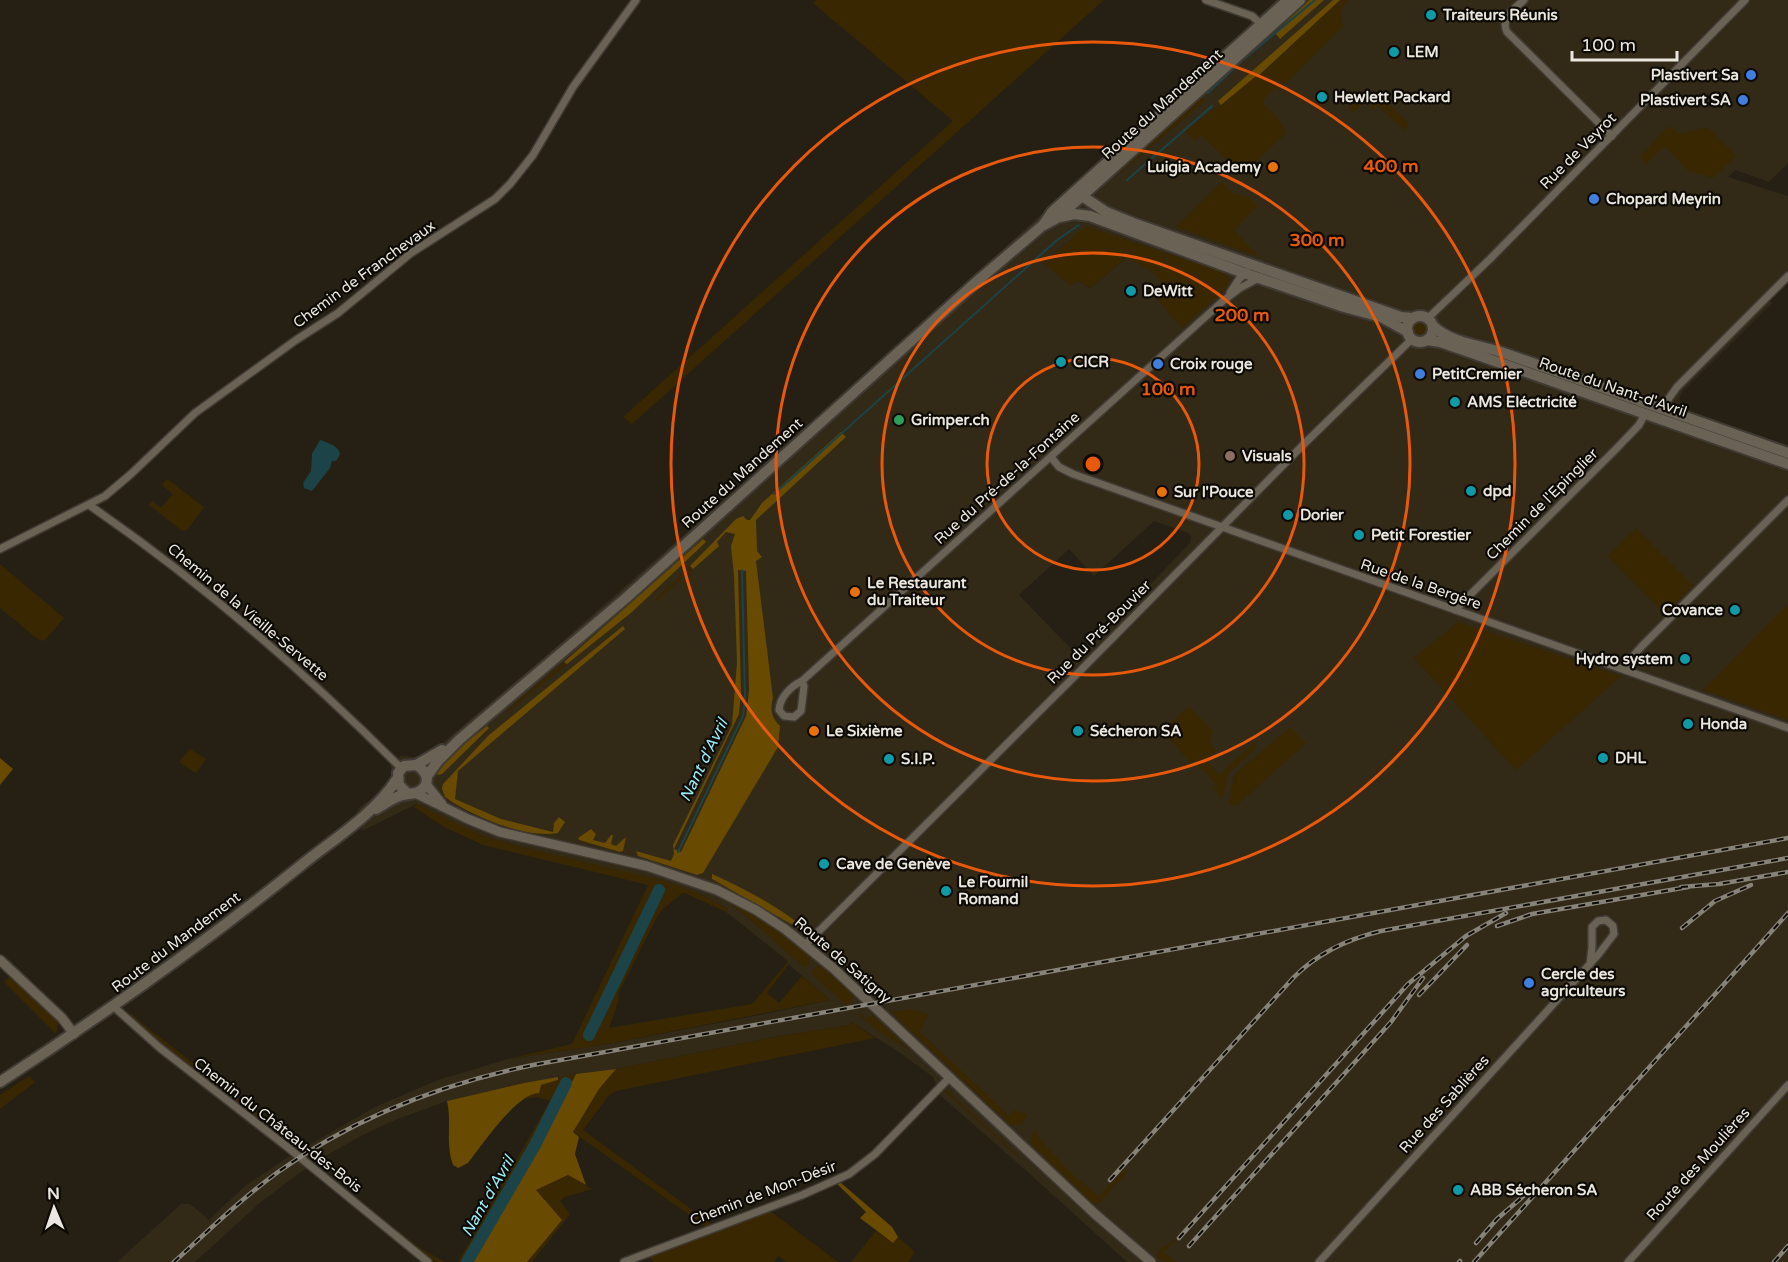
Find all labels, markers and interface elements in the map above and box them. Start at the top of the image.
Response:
place label: Traiteurs Réunis [1442,6,1558,24]
marker: Traiteurs Réunis [1424,8,1438,22]
scale bar [1572,24,1677,62]
text: 100 m [1581,34,1636,56]
place label: LEM [1406,43,1439,61]
street label: Route du Mandement [1098,45,1226,163]
marker: LEM [1387,45,1401,59]
place label: Plastivert Sa [1651,66,1739,84]
marker: Plastivert Sa [1744,68,1758,82]
place label: Hewlett Packard [1334,88,1451,106]
marker: Hewlett Packard [1315,90,1329,104]
place label: Plastivert SA [1640,91,1731,109]
marker: Plastivert SA [1736,93,1750,107]
street label: Rue de Veyrot [1536,109,1620,193]
text: 400 m [1363,155,1419,177]
place label: Luigia Academy [1147,158,1261,177]
marker: Luigia Academy [1266,160,1280,174]
place label: Chopard Meyrin [1606,190,1721,209]
marker: Chopard Meyrin [1587,192,1601,206]
street label: Chemin de Franchevaux [289,216,439,332]
text: 300 m [1289,229,1345,251]
place label: DeWitt [1143,282,1193,300]
marker: DeWitt [1124,284,1138,298]
text: 200 m [1214,304,1270,326]
place label: CICR [1073,353,1109,371]
street label: Route du Nant-d'Avril [1537,353,1689,421]
marker: CICR [1054,355,1068,369]
place label: Croix rouge [1170,355,1253,374]
marker: Croix rouge [1151,357,1165,371]
place label: PetitCremier [1432,365,1522,383]
marker: PetitCremier [1413,367,1427,381]
text: 100 m [1140,378,1196,400]
place label: AMS Eléctricité [1467,393,1577,411]
marker: AMS Eléctricité [1448,395,1462,409]
street label: Rue du Pré-de-la-Fontaine [931,408,1083,548]
place label: Grimper.ch [911,411,990,430]
marker: Grimper.ch [892,413,906,427]
street label: Route du Mandement [678,414,806,532]
street label: Chemin de l'Epinglier [1482,444,1602,564]
place label: Visuals [1242,447,1292,465]
marker: Visuals [1223,449,1237,463]
centre of rings [1083,454,1103,474]
place label: dpd [1483,482,1511,501]
place label: Sur l'Pouce [1174,483,1254,501]
marker: dpd [1464,484,1478,498]
marker: Sur l'Pouce [1155,485,1169,499]
place label: Dorier [1300,506,1344,524]
marker: Dorier [1281,508,1295,522]
place label: Petit Forestier [1371,526,1471,544]
marker: Petit Forestier [1352,528,1366,542]
street label: Chemin de la Vieille-Servette [164,539,332,685]
street label: Rue de la Bergère [1358,555,1484,613]
place label: Le Restaurant du Traiteur [867,574,967,609]
street label: Rue du Pré-Bouvier [1043,576,1155,688]
marker: Le Restaurant du Traiteur [848,585,862,599]
place label: Covance [1662,601,1723,619]
marker: Covance [1728,603,1742,617]
place label: Hydro system [1576,650,1673,669]
marker: Hydro system [1678,652,1692,666]
water label: Nant d'Avril [675,714,733,805]
place label: Honda [1700,715,1747,733]
marker: Honda [1681,717,1695,731]
place label: Le Sixième [826,722,903,740]
place label: Sécheron SA [1090,722,1181,740]
marker: Le Sixième [807,724,821,738]
marker: Sécheron SA [1071,724,1085,738]
place label: DHL [1615,749,1647,767]
place label: S.I.P. [901,750,935,768]
marker: DHL [1596,751,1610,765]
marker: S.I.P. [882,752,896,766]
place label: Cave de Genève [836,855,951,873]
marker: Cave de Genève [817,857,831,871]
place label: Le Fournil Romand [958,873,1028,908]
marker: Le Fournil Romand [939,884,953,898]
street label: Route du Mandement [108,888,244,996]
street label: Route de Satigny [791,913,895,1007]
place label: Cercle des agriculteurs [1541,965,1625,1001]
marker: Cercle des agriculteurs [1522,976,1536,990]
street label: Rue des Sablières [1395,1051,1493,1157]
street label: Chemin du Château-des-Bois [190,1054,366,1196]
street label: Route des Moulières [1643,1104,1753,1224]
water label: Nant d'Avril [457,1151,520,1240]
street label: Chemin de Mon-Désir [687,1157,839,1229]
north arrow [24,1178,84,1238]
place label: ABB Sécheron SA [1470,1181,1597,1199]
marker: ABB Sécheron SA [1451,1183,1465,1197]
text: N [47,1184,60,1204]

